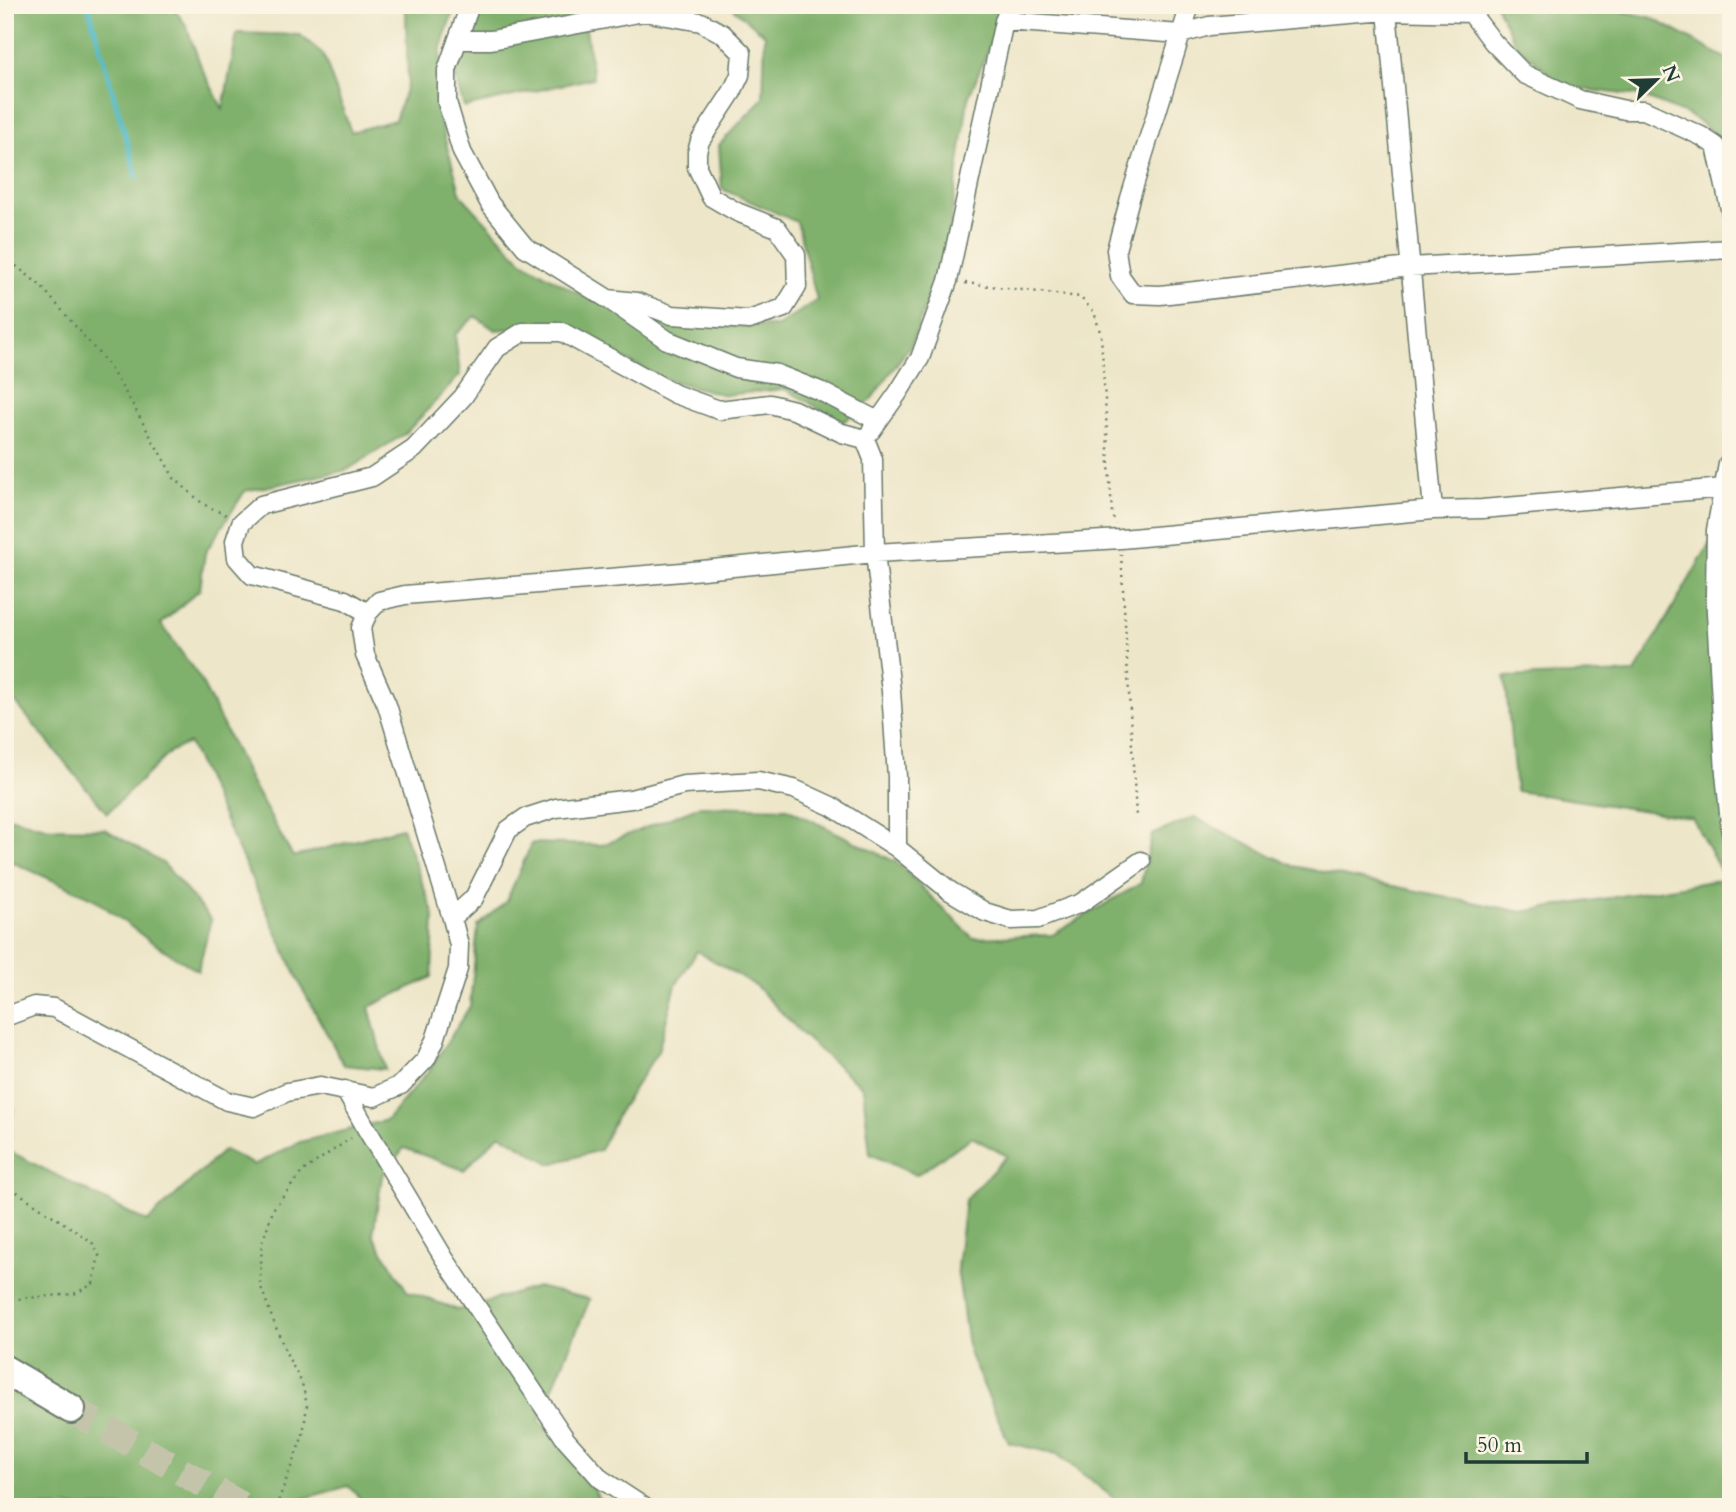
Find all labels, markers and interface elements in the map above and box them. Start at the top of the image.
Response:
north arrow [1620,46,1690,116]
text: N [1656,61,1686,87]
scale bar [1466,1421,1587,1465]
text: 50 m [1477,1431,1522,1460]

